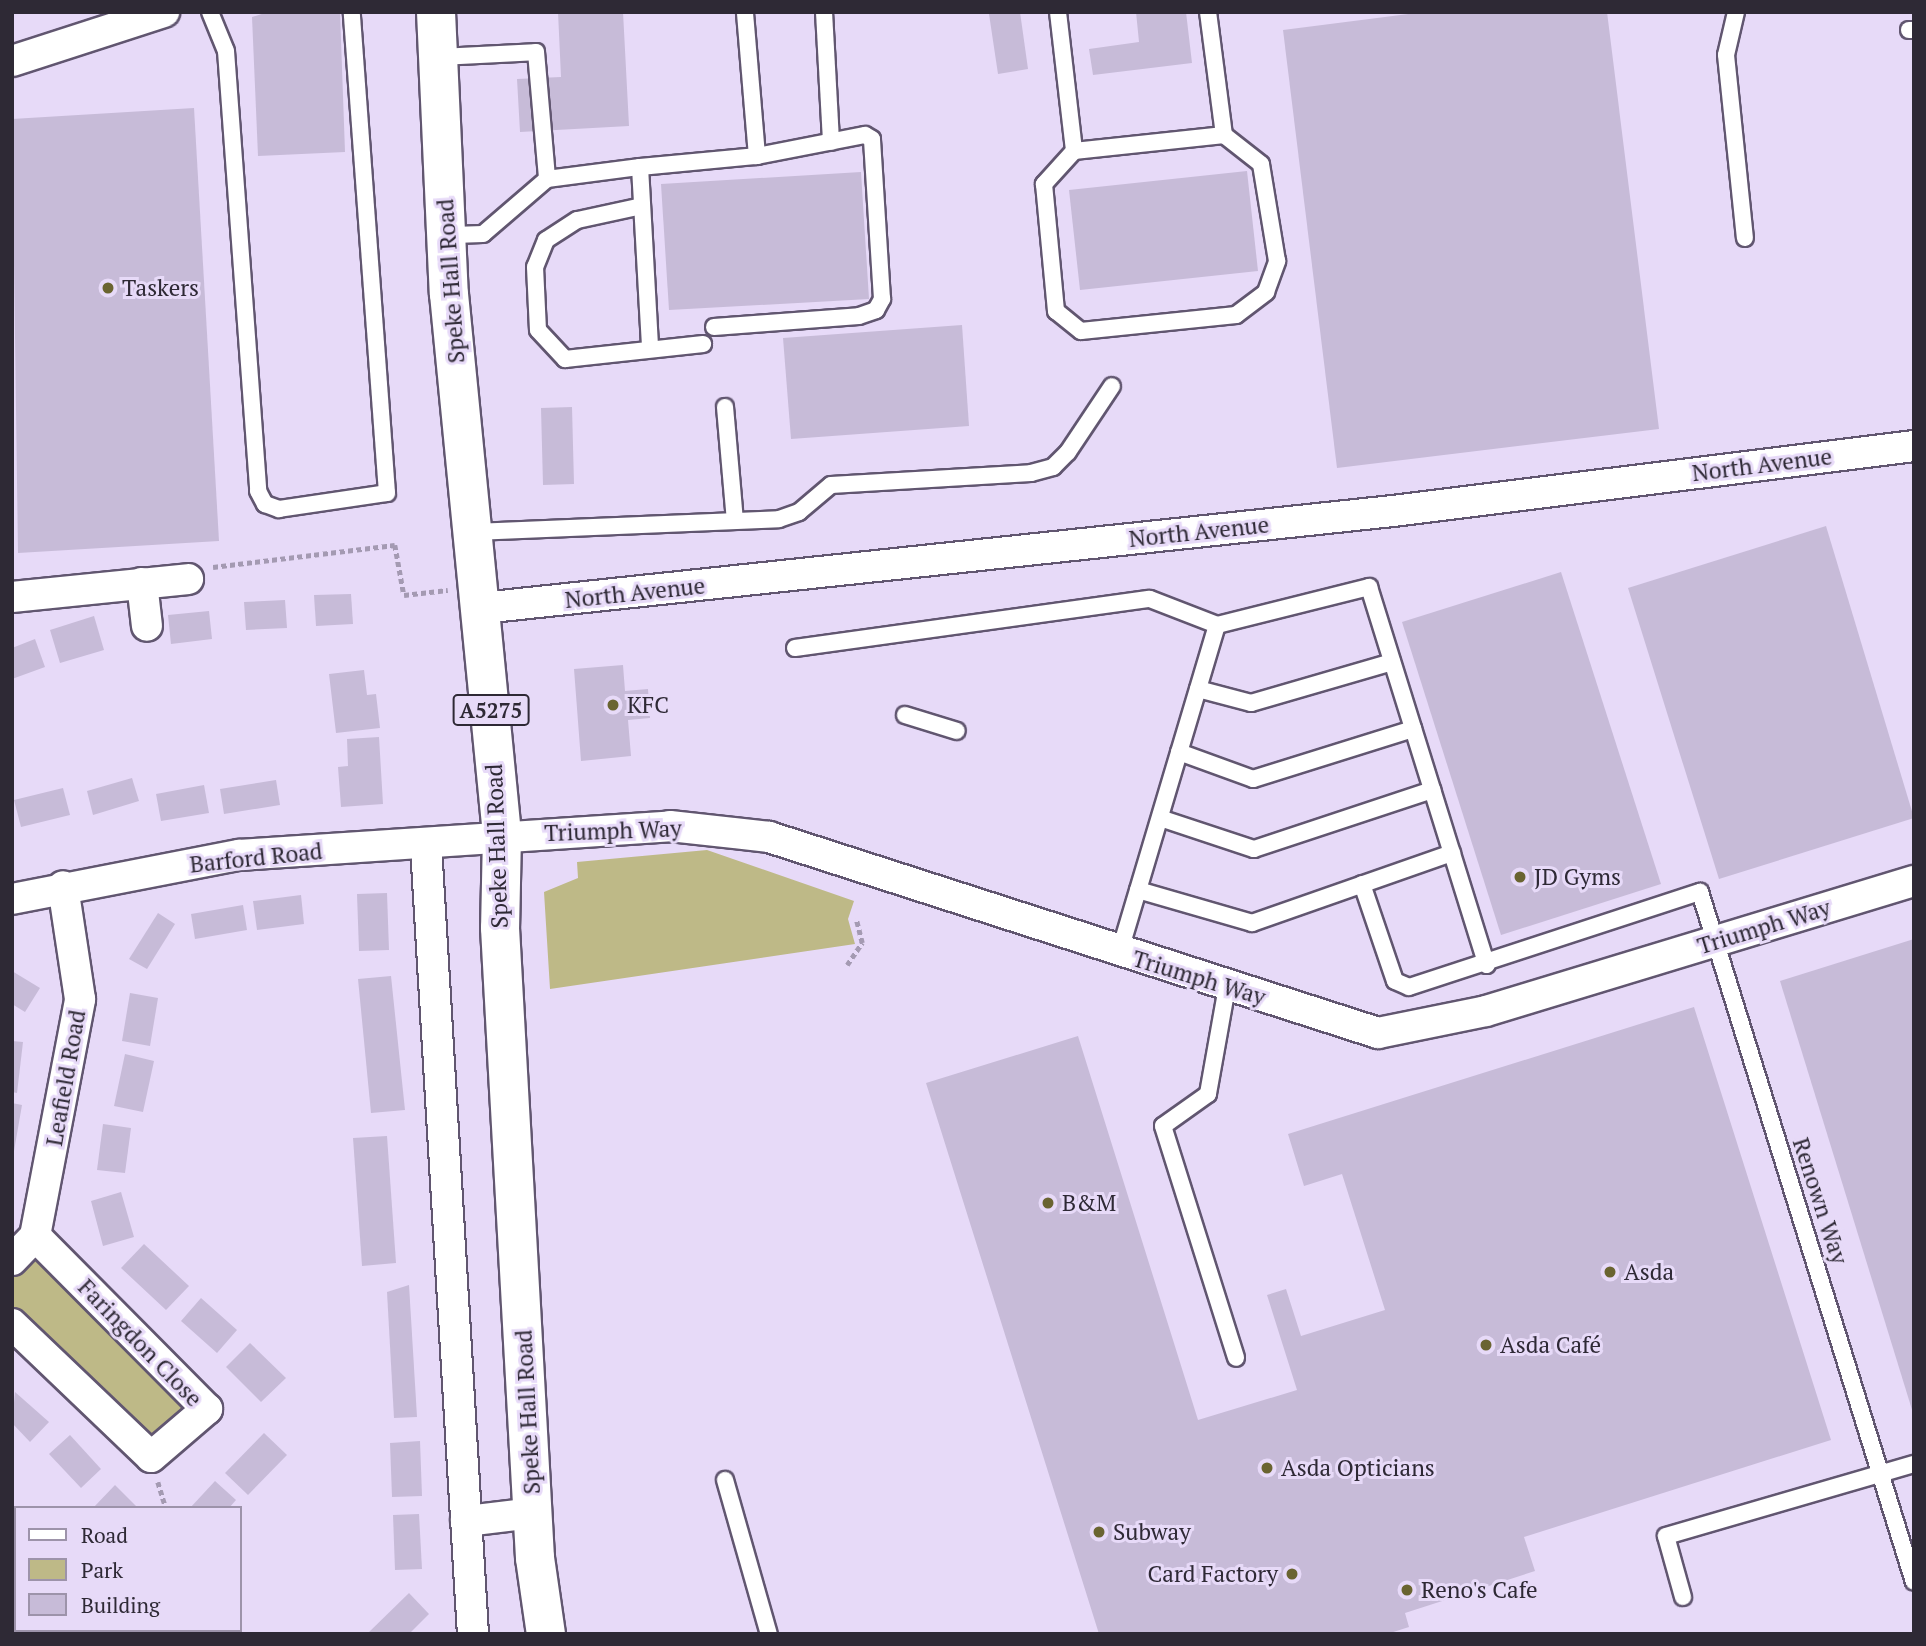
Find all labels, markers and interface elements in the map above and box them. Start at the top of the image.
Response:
street label: Speke Hall Road [431,198,471,364]
place label: Taskers [122,274,199,302]
marker: Taskers [100,280,116,296]
street label: North Avenue [1690,443,1834,487]
street label: North Avenue [1127,511,1271,553]
street label: North Avenue [563,572,707,614]
place label: KFC [627,691,669,719]
road number: A5275 [452,692,530,728]
marker: KFC [605,697,621,713]
street label: Speke Hall Road [480,763,514,929]
street label: Triumph Way [544,815,682,847]
street label: Barford Road [188,837,324,879]
place label: JD Gyms [1534,863,1621,891]
marker: JD Gyms [1512,869,1528,885]
street label: Triumph Way [1694,894,1834,960]
street label: Triumph Way [1129,945,1269,1011]
street label: Leafield Road [40,1008,92,1148]
street label: Renown Way [1787,1134,1853,1268]
place label: B&M [1062,1189,1116,1217]
marker: B&M [1040,1195,1056,1211]
place label: Asda [1624,1258,1674,1286]
marker: Asda [1602,1264,1618,1280]
street label: Faringdon Close [72,1274,208,1412]
street label: Speke Hall Road [510,1329,546,1495]
place label: Asda Café [1500,1331,1601,1359]
marker: Asda Café [1478,1337,1494,1353]
place label: Asda Opticians [1281,1454,1435,1482]
marker: Asda Opticians [1259,1460,1275,1476]
legend [14,1506,242,1632]
place label: Subway [1113,1518,1191,1546]
text: Road [81,1521,128,1549]
marker: Subway [1091,1524,1107,1540]
text: Park [81,1556,123,1584]
place label: Card Factory [1147,1560,1278,1588]
marker: Card Factory [1284,1566,1300,1582]
place label: Reno's Cafe [1421,1576,1538,1604]
marker: Reno's Cafe [1399,1582,1415,1598]
text: Building [81,1591,160,1619]

